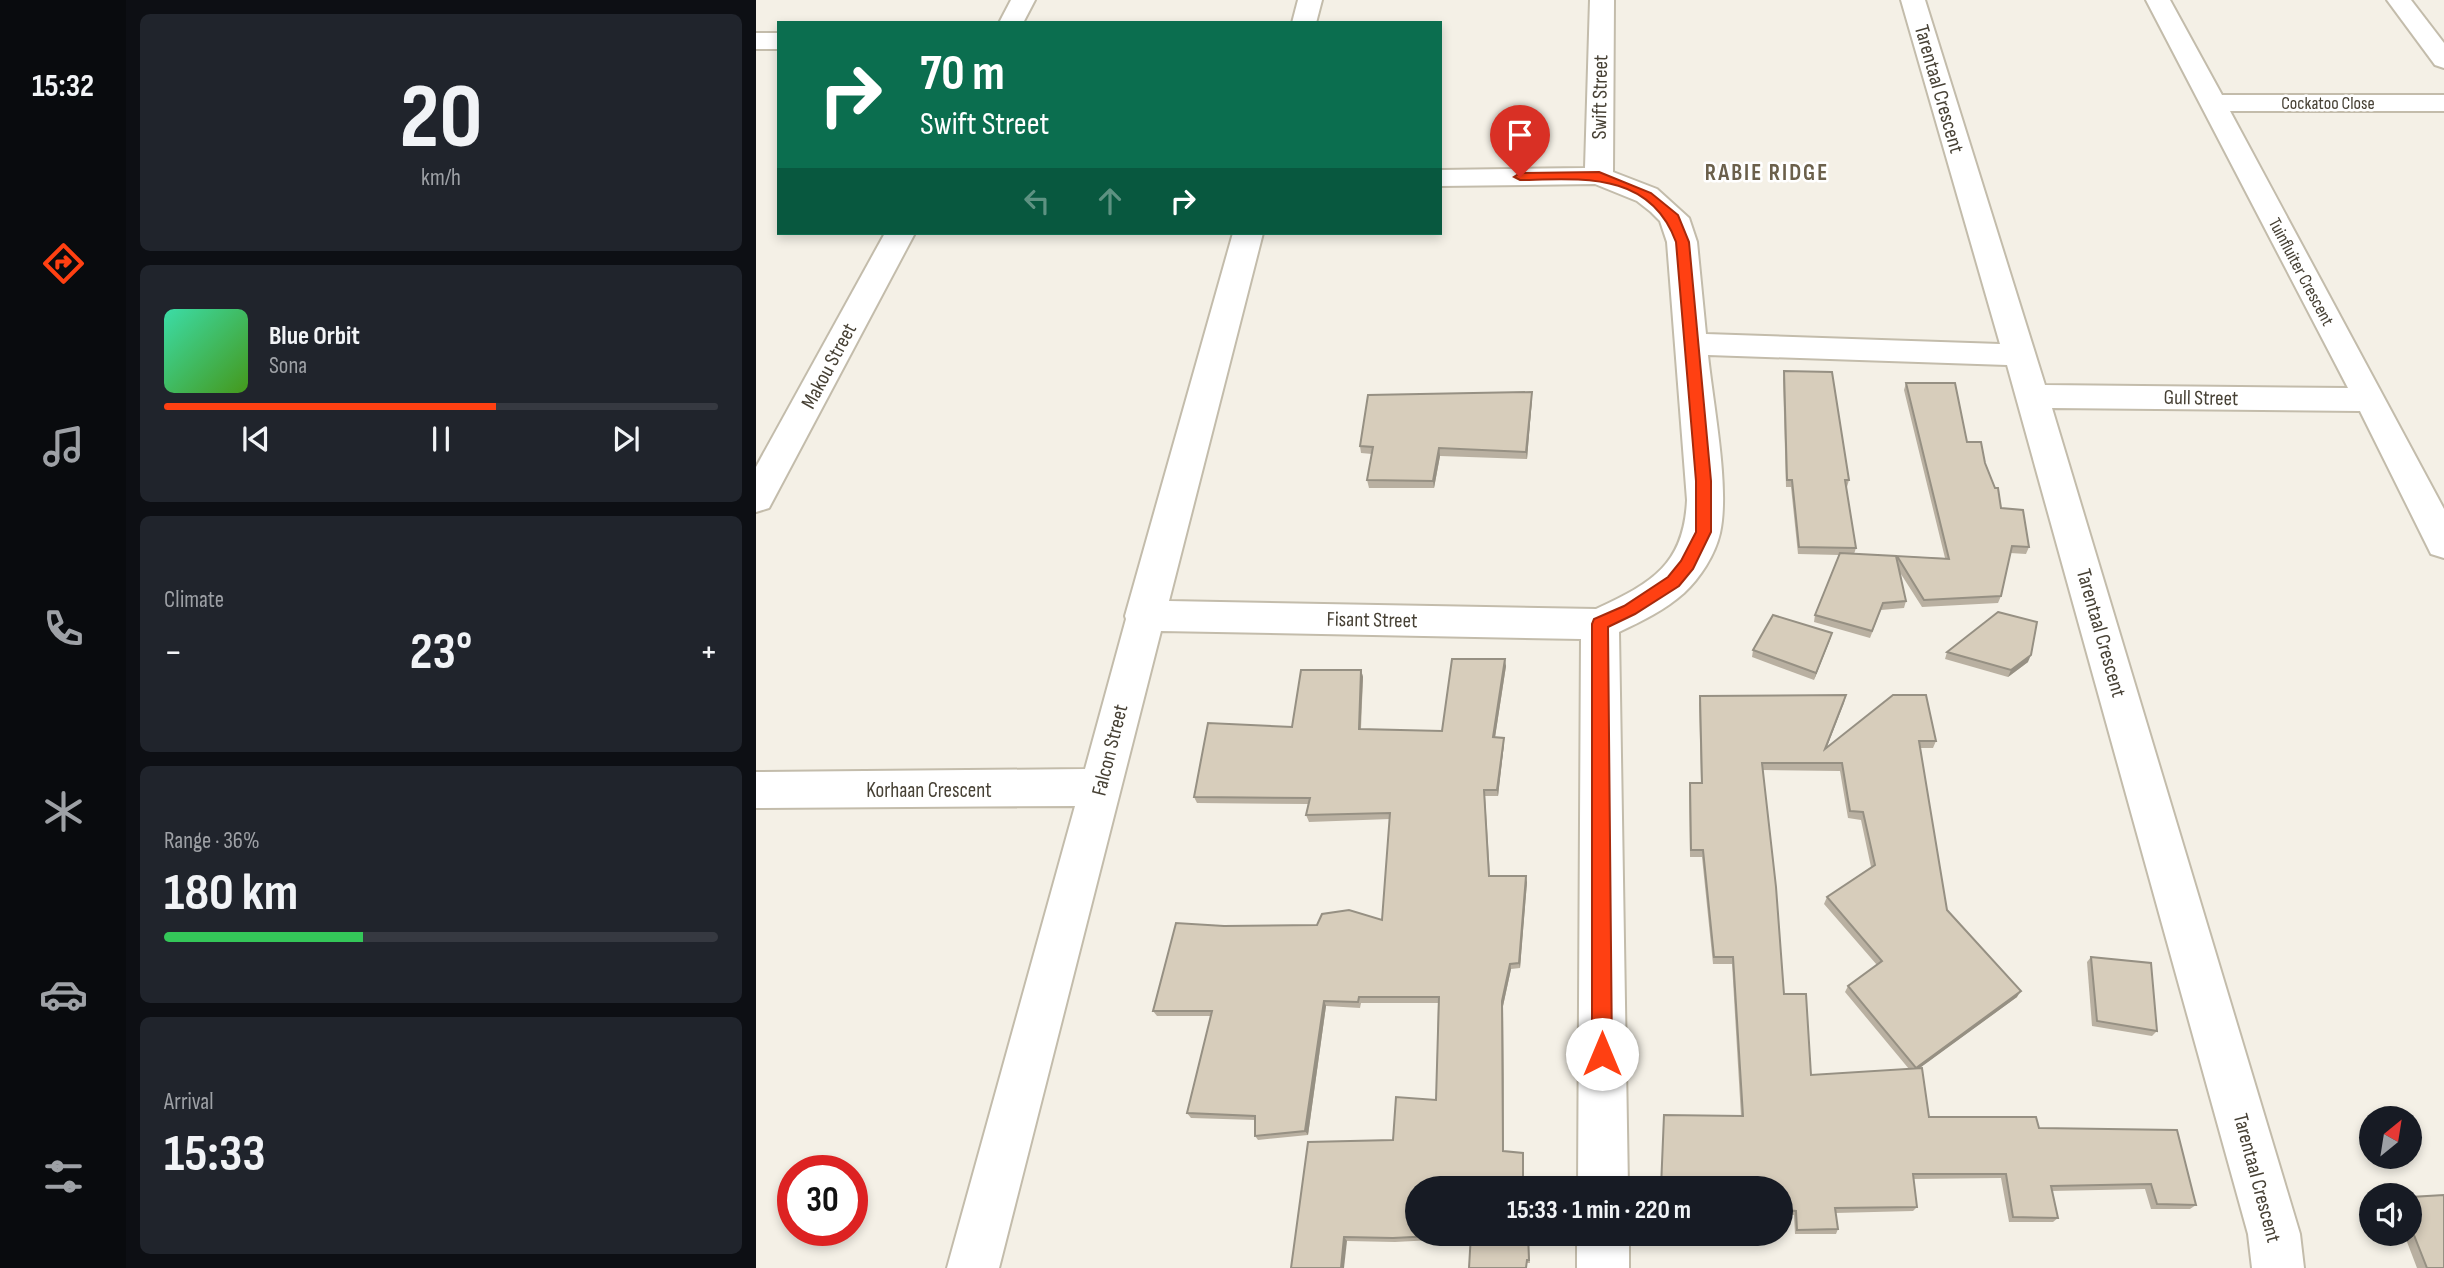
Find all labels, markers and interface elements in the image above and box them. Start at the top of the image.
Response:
street label: Tarentaal Crescent [1909,22,1969,156]
text: 70 m [920,45,1005,104]
icon: right [805,49,896,140]
street label: Swift Street [1587,54,1613,140]
text: 20 [399,64,483,173]
text: 15:32 [32,67,94,106]
street label: Cockatoo Close [2281,93,2375,114]
text: Swift Street [920,105,1049,144]
pin [1490,105,1550,177]
icon: arrive [1501,116,1539,154]
district label: RABIE RIDGE [1705,159,1829,187]
text: km/h [421,164,461,192]
icon: left [1018,182,1056,220]
icon: ahead [1091,182,1129,220]
icon: right [1164,182,1202,220]
street label: Tuinfluiter Crescent [2264,215,2338,330]
icon: directions [39,239,88,288]
street label: Makou Street [796,319,862,413]
text: Blue Orbit [269,321,360,352]
text: Sona [269,352,307,380]
street label: Gull Street [2163,385,2239,411]
icon: previous [237,420,275,458]
icon: pause [422,420,460,458]
icon: next [607,420,645,458]
icon: music [39,422,88,471]
street label: Tarentaal Crescent [2071,566,2131,700]
text: Climate [164,586,224,614]
icon: phone [39,604,88,653]
street label: Fisant Street [1326,607,1418,633]
text: 23° [410,621,472,684]
text: − [164,630,183,675]
text: + [699,630,718,675]
street label: Falcon Street [1087,702,1133,798]
street label: Korhaan Crescent [866,778,992,803]
icon: climate [39,787,88,836]
text: Range · 36% [164,827,260,855]
text: 180 km [164,862,298,925]
icon: car [39,970,88,1019]
position arrow [1565,1017,1639,1091]
text: Arrival [164,1088,213,1116]
north arrow [2359,1106,2422,1169]
map controls [2359,1106,2422,1246]
street label: Tarentaal Crescent [2228,1111,2286,1245]
text: 15:33 [164,1123,266,1186]
icon: filters [39,1152,88,1201]
speed limit sign: 30 [777,1155,868,1246]
button: sound [2359,1183,2422,1246]
text: 15:33 · 1 min · 220 m [1507,1195,1691,1226]

